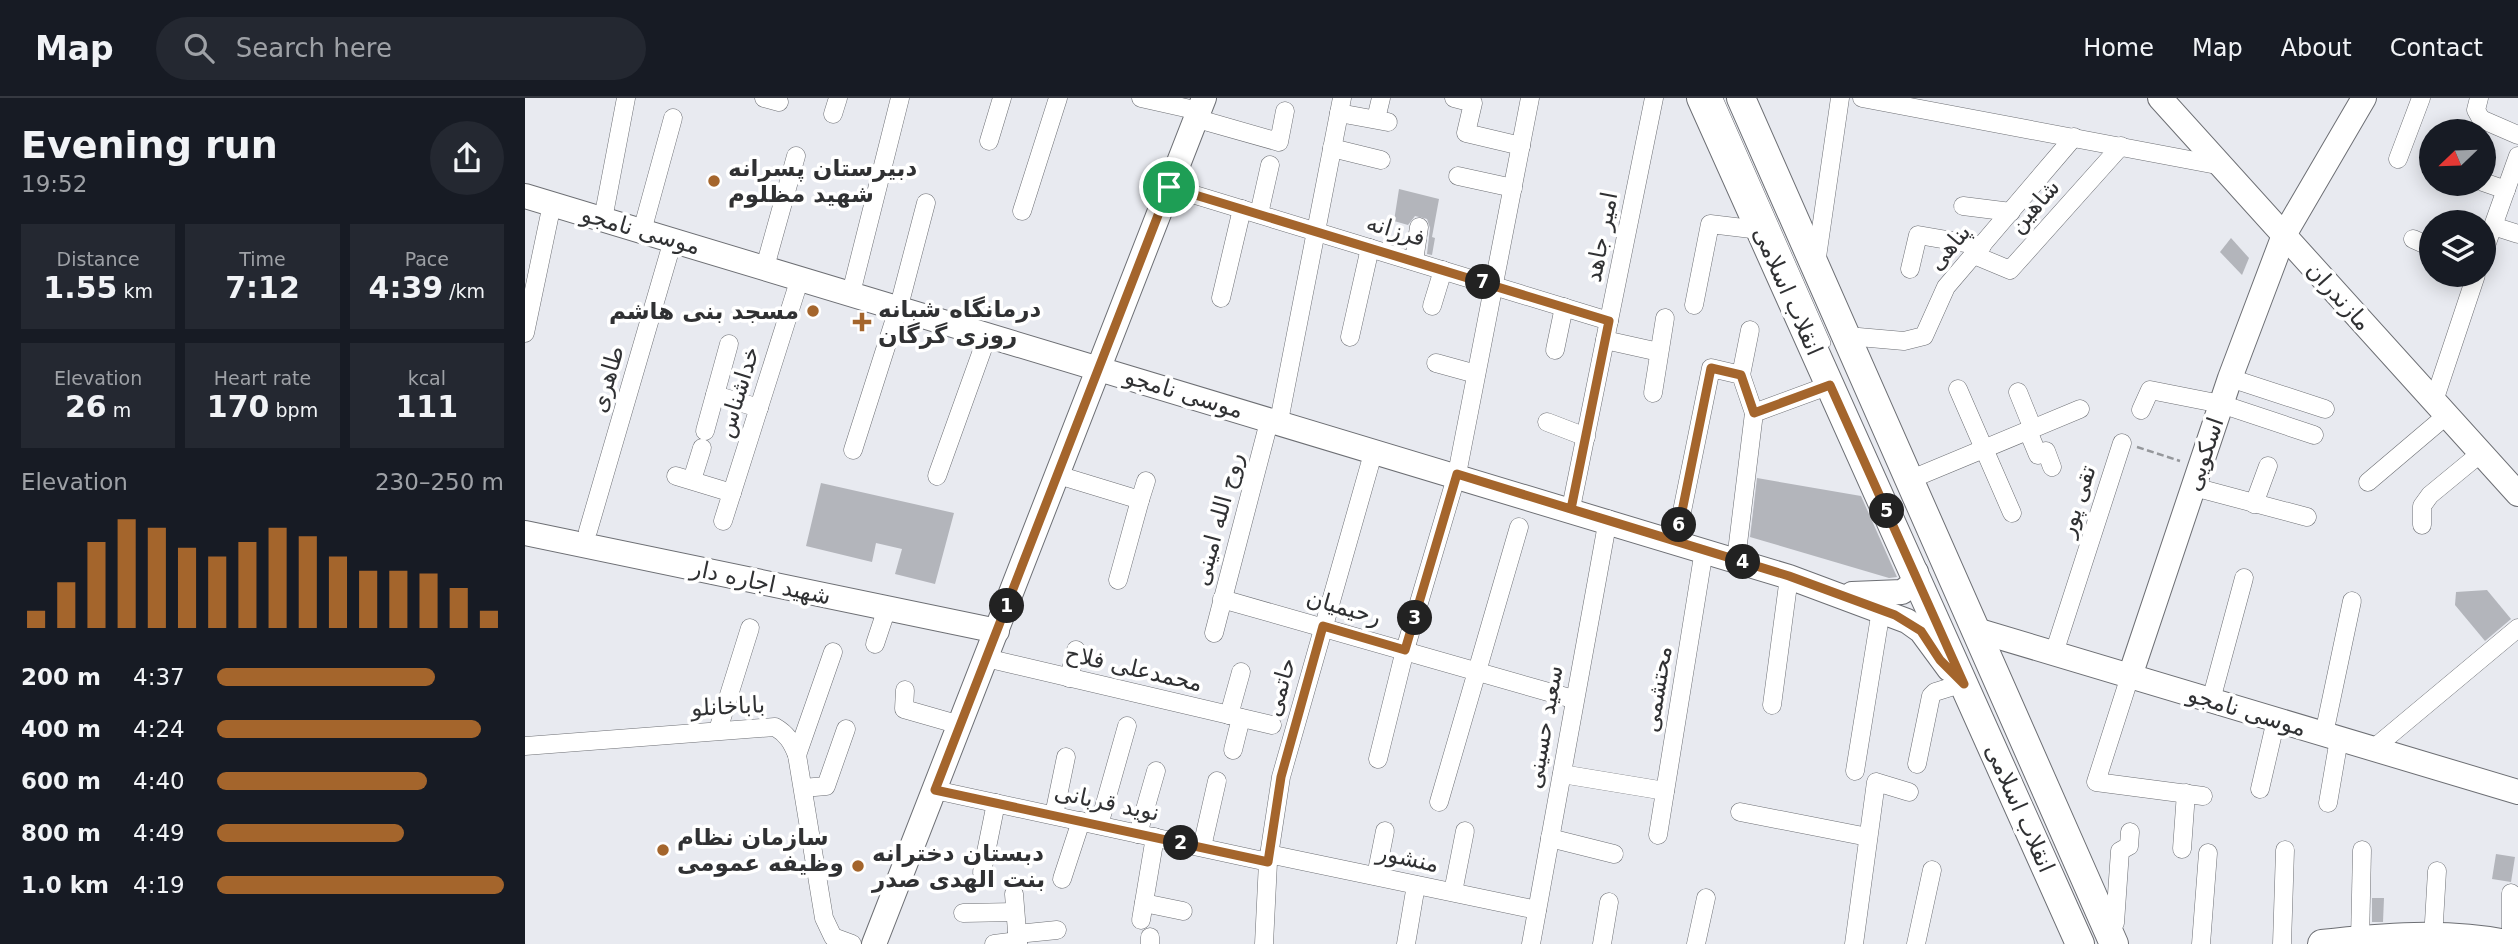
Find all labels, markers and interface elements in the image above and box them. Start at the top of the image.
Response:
search box [156,17,646,80]
text: Map [35,29,114,68]
icon: search [180,29,218,67]
text: Search here [236,33,392,63]
text: Home [2083,34,2154,62]
text: Map [2192,34,2243,62]
text: About [2281,34,2352,62]
text: Contact [2390,34,2483,62]
north arrow [2419,119,2495,196]
map controls [2419,119,2496,287]
button: share [430,121,504,195]
text: Evening run [21,123,278,167]
place label: دبیرستان پسرانه شهید مظلوم [728,155,917,208]
pin [1139,157,1199,217]
icon: arrive [1150,168,1188,206]
text: 19:52 [21,171,87,197]
marker: دبیرستان پسرانه شهید مظلوم [706,173,722,189]
street label: شاهین [2003,174,2065,239]
street label: امیر جاهد [1580,190,1623,284]
street label: موسی نامجو [577,200,703,260]
street label: فرزانه [1363,209,1428,252]
button: layers [2419,210,2496,287]
street label: پناهی [1922,219,1976,276]
street label: انقلاب اسلامی [1748,223,1828,359]
text: Distance [57,248,140,270]
text: Time [239,248,286,270]
text: Pace [405,248,449,270]
street label: مازندران [2301,256,2377,336]
pin: 7 [1465,264,1501,300]
text: 1.55 [43,270,117,305]
text: 7:12 [225,270,300,305]
text: 4:39 [369,270,443,305]
text: 7 [1476,270,1489,292]
text: km [117,280,153,302]
text: /km [443,280,485,302]
place label: درمانگاه شبانه روزی گرگان [878,296,1042,349]
place label: مسجد بنی هاشم [609,298,799,324]
marker: مسجد بنی هاشم [805,303,821,319]
marker: درمانگاه شبانه روزی گرگان [852,312,872,332]
street label: طاهری [585,343,630,416]
street label: خداشناس [712,343,765,441]
street label: موسی نامجو [1120,362,1246,424]
text: Elevation [54,367,142,389]
text: Heart rate [214,367,311,389]
text: kcal [408,367,446,389]
text: 26 [65,389,107,424]
text: 170 [207,389,269,424]
text: 111 [396,389,458,424]
text: m [107,399,131,421]
text: bpm [269,399,318,421]
street label: اسکویی [2179,414,2230,494]
street label: روح الله امینی [1188,450,1249,589]
street label: تقی پور [2053,462,2102,541]
text: Elevation [21,469,128,495]
text: 230–250 m [375,469,504,495]
pin: 5 [1869,494,1905,528]
text: 5 [1880,499,1893,521]
pin: 6 [1661,508,1697,542]
text: 6 [1672,513,1685,535]
pin: 4 [1725,545,1761,580]
text: 4 [1736,550,1749,572]
street label: شهید اجاره دار [688,554,833,610]
street label: رحیمیان [1303,584,1384,631]
pin: 1 [989,588,1025,624]
text: 1 [1000,594,1013,616]
pin: 3 [1397,601,1433,636]
text: 3 [1408,606,1421,628]
street label: محمدعلی فلاح [1063,640,1205,697]
street label: محتشمی [1637,644,1677,734]
street label: حاتمی [1259,655,1301,719]
street label: سعید حسینی [1520,663,1568,791]
text: 200 m [21,664,101,690]
text: 4:37 [133,664,185,690]
street label: موسی نامجو [2183,680,2309,742]
street label: باباخانلو [689,691,766,722]
text: 400 m [21,716,101,742]
text: 4:24 [133,716,185,742]
street label: انقلاب اسلامی [1980,740,2060,876]
text: 600 m [21,768,101,794]
text: 4:40 [133,768,185,794]
street label: نوید قربانی [1052,778,1162,827]
text: 800 m [21,820,101,846]
text: 4:49 [133,820,185,846]
place label: سازمان نظام وظیفه عمومی [677,824,844,877]
pin: 2 [1163,826,1199,860]
text: 2 [1174,831,1187,853]
street label: منشور [1373,839,1441,878]
place label: دبستان دخترانه بنت الهدی صدر [871,840,1045,893]
marker: سازمان نظام وظیفه عمومی [655,842,671,858]
marker: دبستان دخترانه بنت الهدی صدر [850,858,866,874]
text: 1.0 km [21,872,109,898]
text: 4:19 [133,872,185,898]

